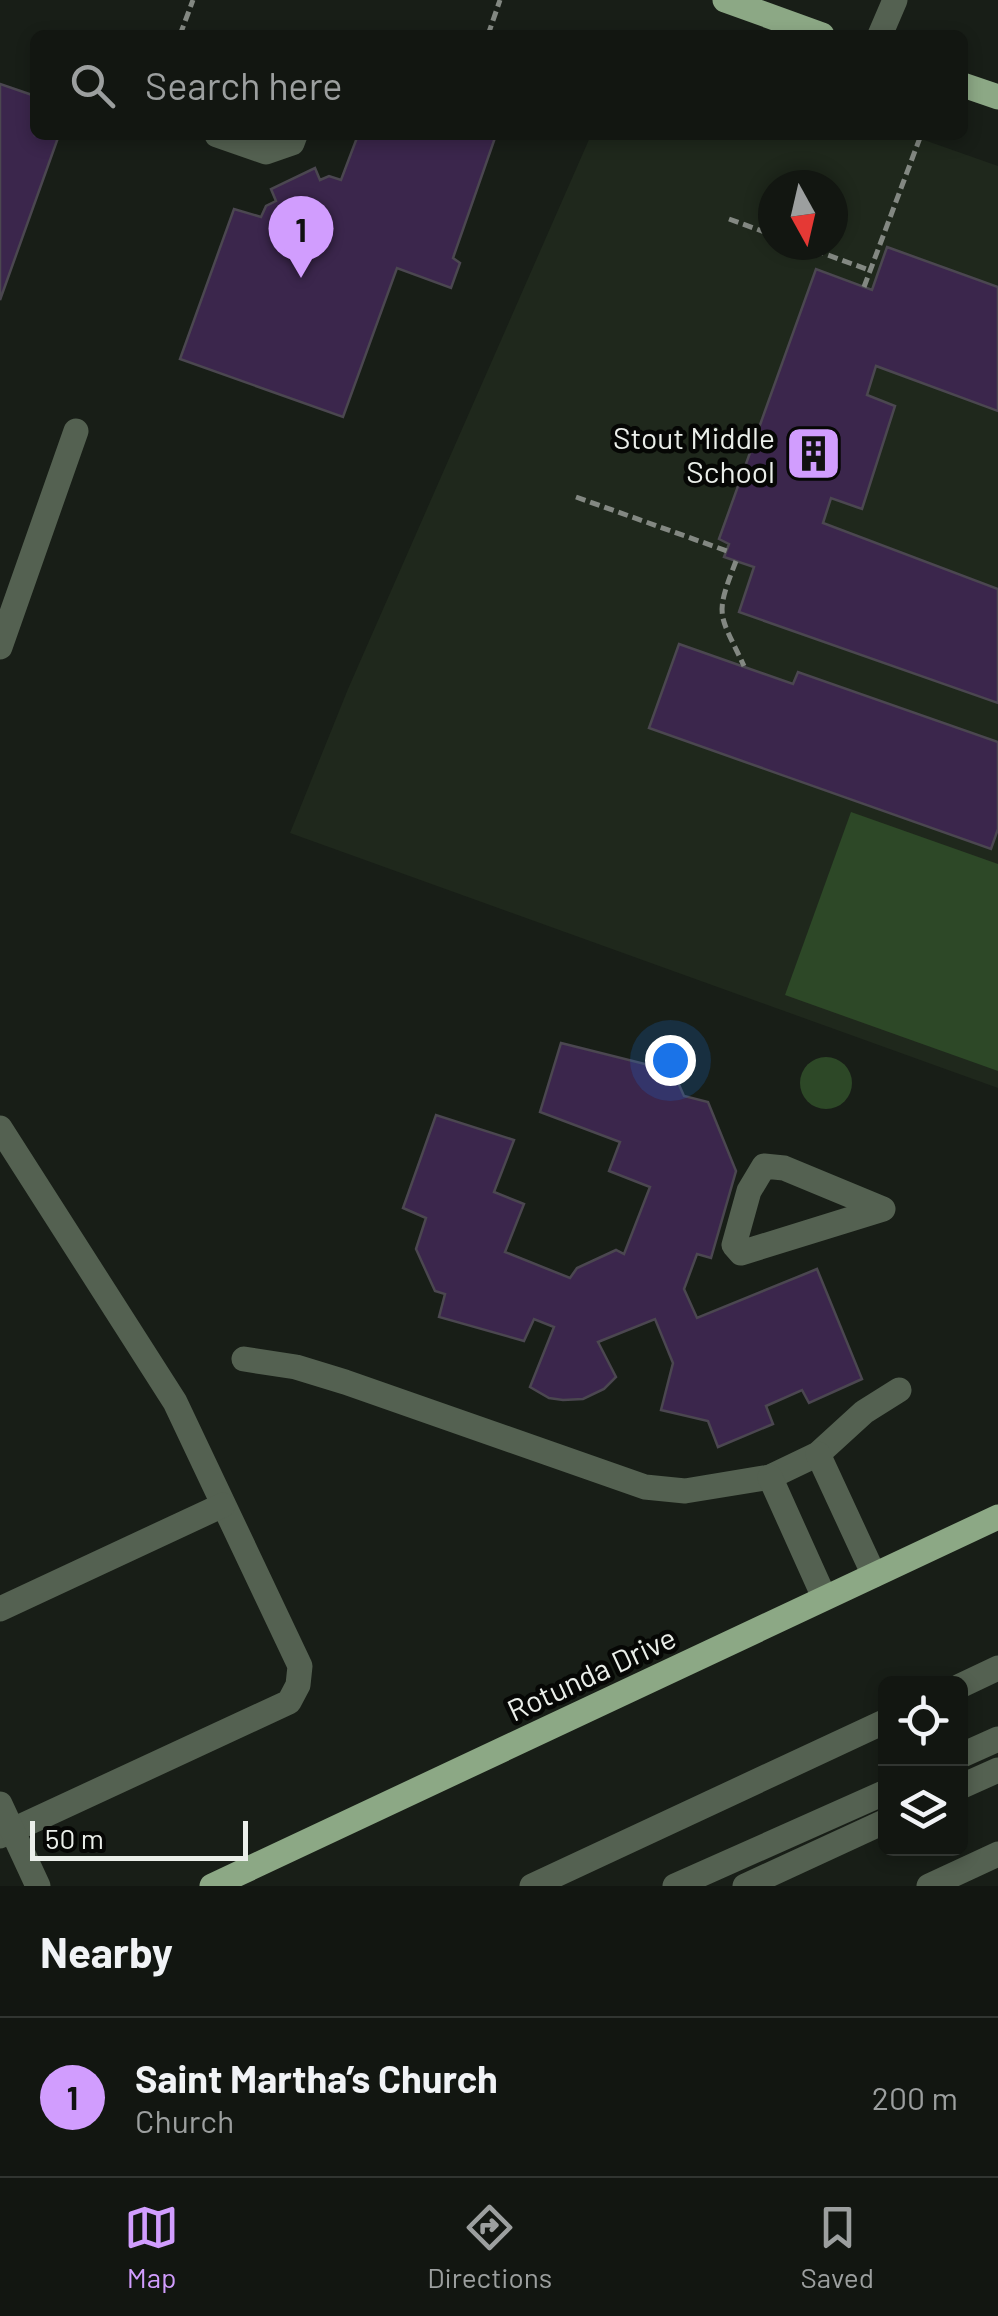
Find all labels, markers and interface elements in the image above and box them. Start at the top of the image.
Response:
search box [30,30,968,140]
icon: search [65,58,120,113]
text: Search here [145,62,343,108]
north arrow [758,170,848,260]
pin: 1 [268,196,334,278]
place label: Stout Middle School [613,419,775,489]
building icon: Stout Middle School [784,424,844,484]
your location [645,1035,696,1086]
street label: Rotunda Drive [501,1618,681,1728]
map controls [878,1676,968,1856]
button: locate [878,1676,968,1766]
button: layers [878,1766,968,1856]
scale bar [30,1816,248,1860]
text: 50 m [45,1821,104,1855]
text: Nearby [40,1926,173,1976]
text: Saint Martha’s Church [135,2055,498,2101]
text: 1 [67,2078,78,2116]
text: 200 m [872,2078,958,2116]
text: Church [135,2101,234,2139]
tab: Map [124,2200,179,2294]
tab: Directions [427,2200,552,2294]
tab: Saved [800,2200,874,2294]

